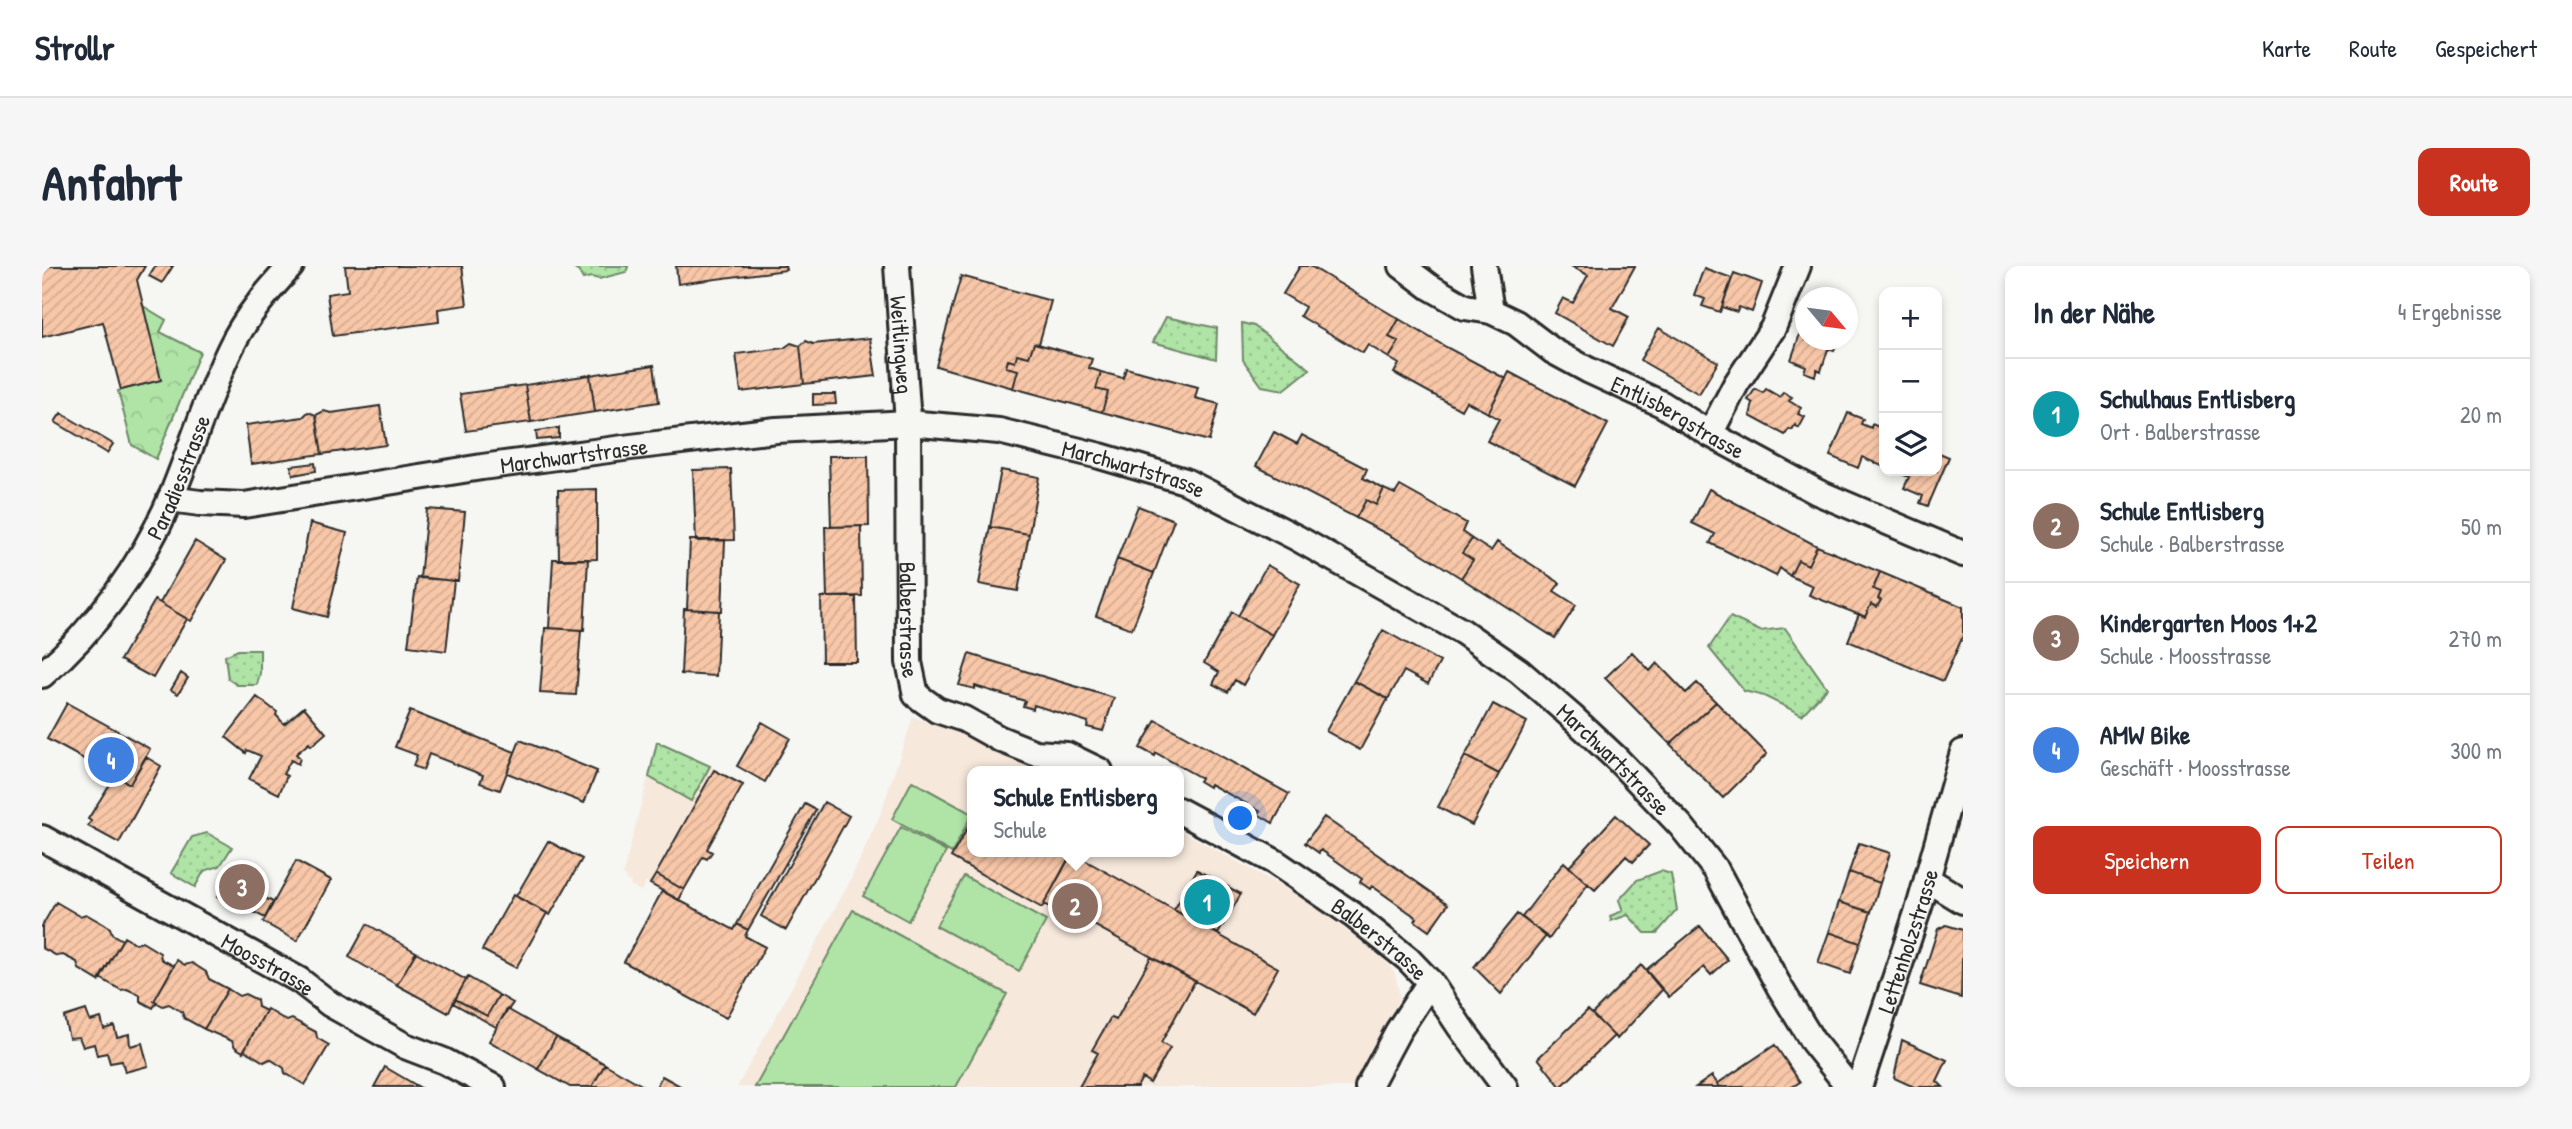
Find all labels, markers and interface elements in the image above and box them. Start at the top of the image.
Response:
text: Strollr [35,26,114,70]
text: Karte [2262,32,2311,64]
text: Route [2349,32,2397,64]
text: Gespeichert [2435,32,2537,64]
button: Route [2418,148,2530,216]
text: Anfahrt [42,149,181,215]
north arrow [1795,287,1858,350]
map controls [1879,287,1942,476]
button: + [1879,287,1942,350]
text: In der Nähe [2033,292,2155,332]
street label: Weitlingweg [884,295,921,395]
text: 4 Ergebnisse [2398,296,2502,327]
button: − [1879,350,1942,413]
street label: Entlisbergstrasse [1606,367,1750,465]
text: Schulhaus Entlisberg [2100,381,2295,416]
text: 1 [2052,399,2060,430]
text: 20 m [2460,399,2502,430]
street label: Paradiesstrasse [138,410,217,544]
button: layers [1879,413,1942,476]
text: Ort · Balberstrasse [2100,416,2261,447]
street label: Marchwartstrasse [498,430,649,480]
street label: Marchwartstrasse [1059,432,1211,504]
text: Schule Entlisberg [2100,493,2264,528]
text: 2 [2051,511,2061,542]
text: 50 m [2461,511,2502,542]
text: Schule · Balberstrasse [2100,528,2285,559]
street label: Balberstrasse [893,562,927,680]
text: Kindergarten Moos 1+2 [2100,605,2317,640]
text: 3 [2051,623,2061,654]
text: 270 m [2449,623,2502,654]
text: Schule · Moosstrasse [2100,640,2271,671]
street label: Marchwartstrasse [1551,696,1678,822]
text: AMW Bike [2100,717,2190,752]
pin: 4 [88,734,134,786]
text: 4 [2052,735,2060,766]
text: 300 m [2450,735,2502,766]
text: Geschäft · Moosstrasse [2100,752,2291,783]
popup [967,766,1184,857]
text: Schule Entlisberg [993,779,1158,814]
your location [1223,801,1257,835]
text: Schule [993,814,1047,845]
button: Speichern [2033,826,2261,894]
button: Teilen [2275,826,2502,894]
pin: 3 [219,861,265,913]
street label: Lettenholzstrasse [1869,865,1945,1017]
pin: 1 [1184,876,1230,928]
pin: 2 [1052,880,1098,932]
street label: Balberstrasse [1326,890,1435,986]
street label: Moosstrasse [216,925,322,1002]

